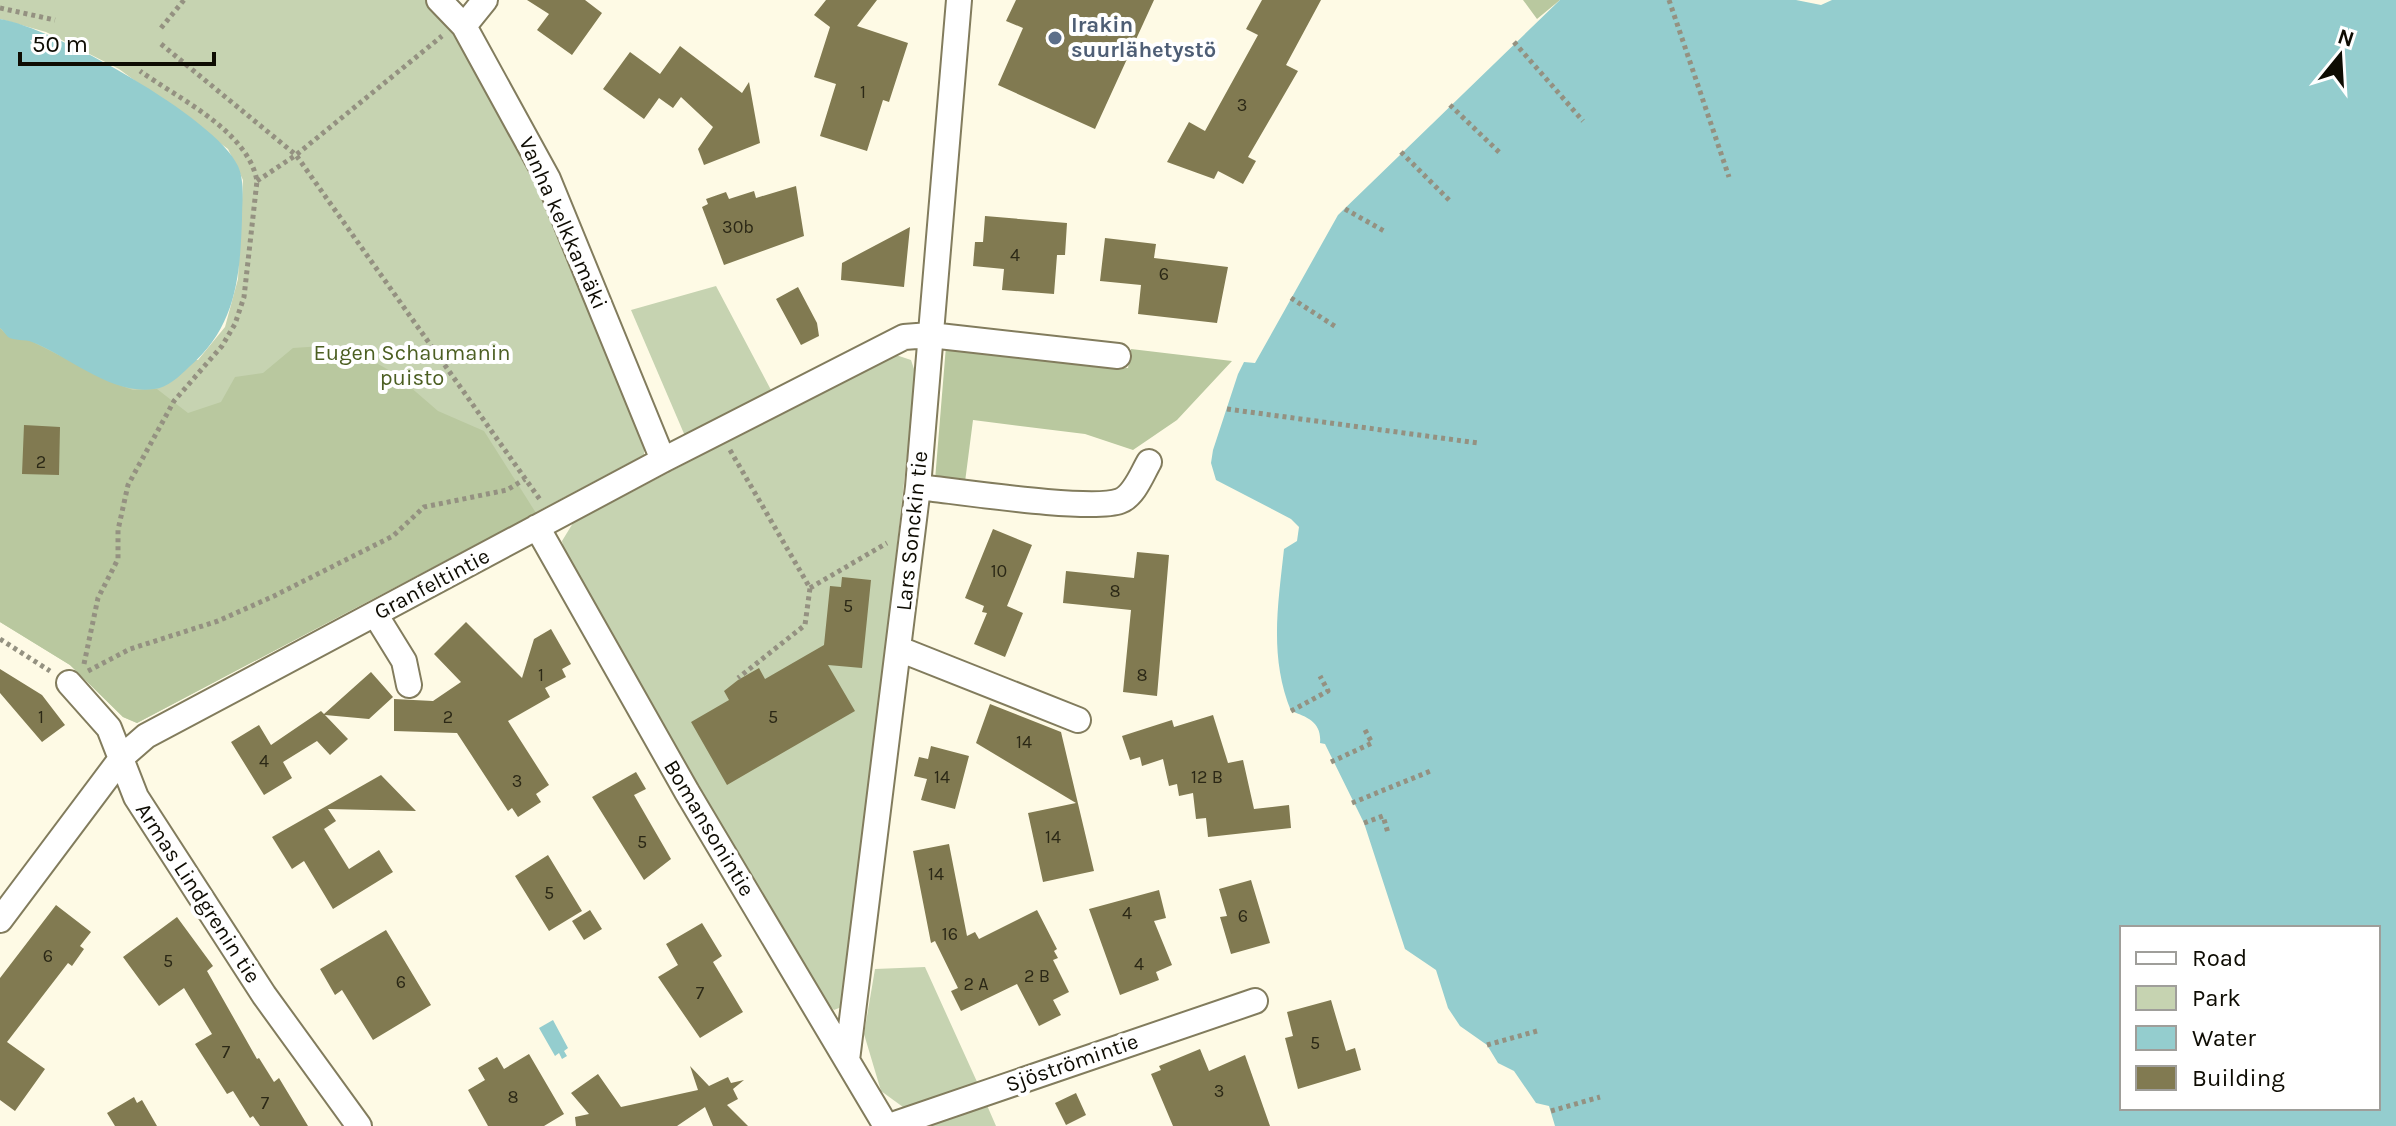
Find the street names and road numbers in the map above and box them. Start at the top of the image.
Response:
street label: Vanha kelkkamäki [513,133,613,313]
street label: Lars Sonckin tie [891,450,933,612]
street label: Granfeltintie [370,543,494,625]
street label: Bomansonintie [658,755,760,901]
street label: Armas Lindgrenin tie [130,798,266,988]
street label: Sjöströmintie [1002,1028,1142,1098]

